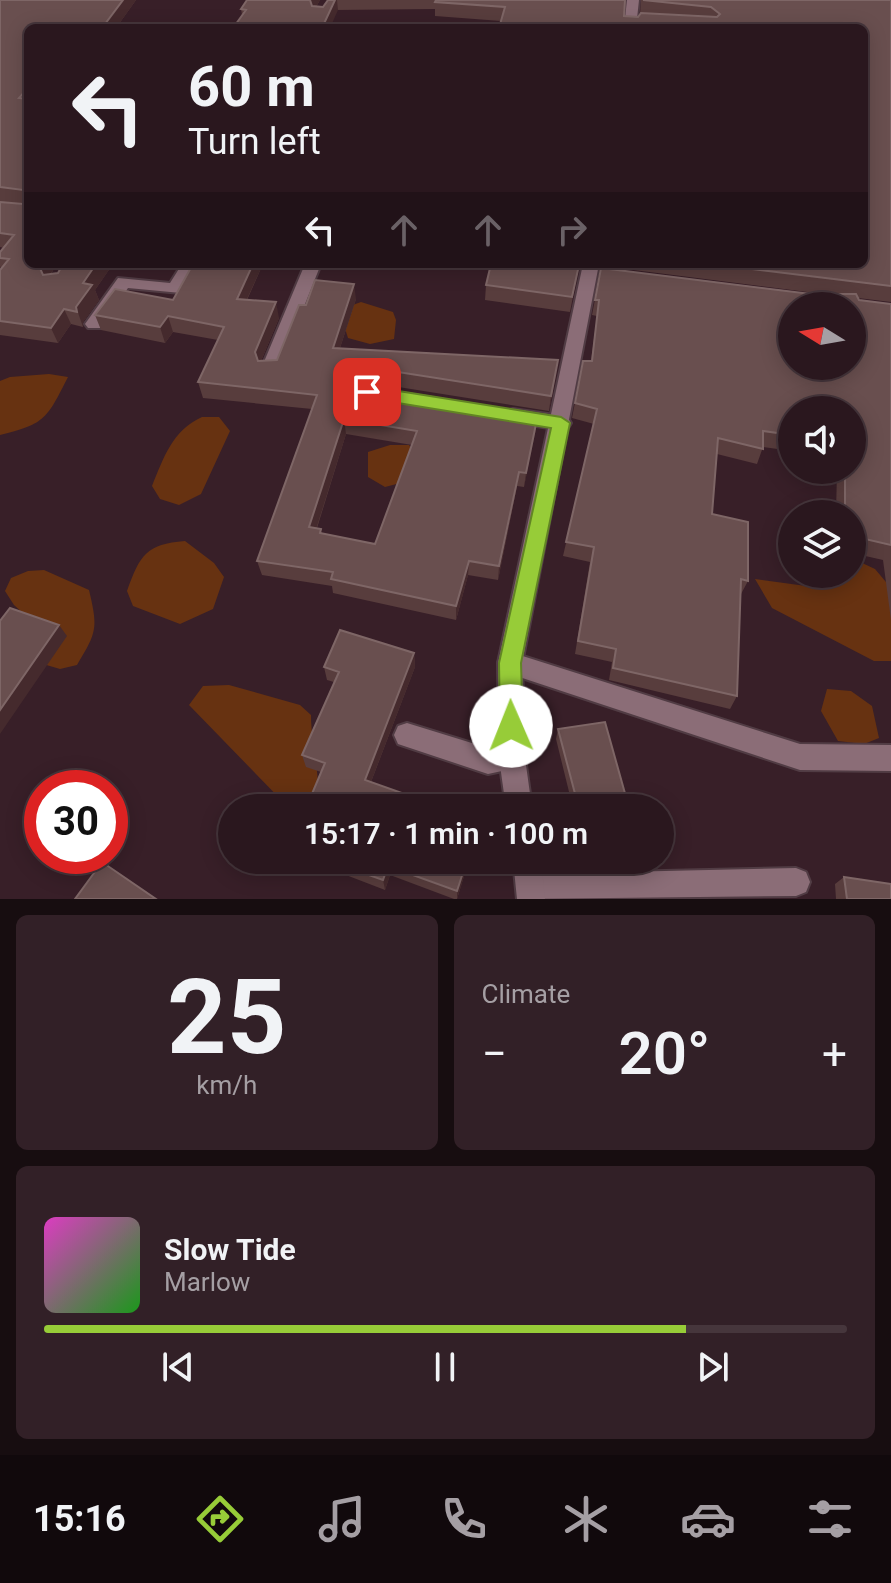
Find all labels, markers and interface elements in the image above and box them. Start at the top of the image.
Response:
text: 60 m [188,54,315,120]
icon: left [56,56,160,160]
text: Turn left [188,121,321,163]
icon: left [298,208,342,252]
icon: ahead [382,208,426,252]
icon: ahead [466,208,510,252]
icon: right [550,208,594,252]
north arrow [778,292,866,380]
map controls [778,292,866,588]
pin [333,358,401,426]
icon: arrive [345,370,389,414]
button: sound [778,396,866,484]
button: layers [778,500,866,588]
position arrow [469,684,553,768]
speed limit sign: 30 [24,770,128,874]
text: 15:17 · 1 min · 100 m [304,816,588,851]
text: 25 [167,957,286,1078]
text: Climate [482,979,570,1009]
text: 20° [618,1018,710,1089]
text: − [482,1028,507,1080]
text: + [822,1028,847,1080]
text: km/h [196,1070,257,1100]
text: Slow Tide [164,1232,296,1267]
text: Marlow [164,1267,250,1297]
icon: previous [156,1345,200,1389]
icon: pause [423,1345,467,1389]
icon: next [691,1345,735,1389]
icon: directions [192,1491,248,1547]
icon: music [314,1491,370,1547]
icon: phone [436,1491,492,1547]
icon: climate [558,1491,614,1547]
icon: car [680,1491,736,1547]
icon: filters [802,1491,858,1547]
text: 15:16 [33,1498,126,1540]

